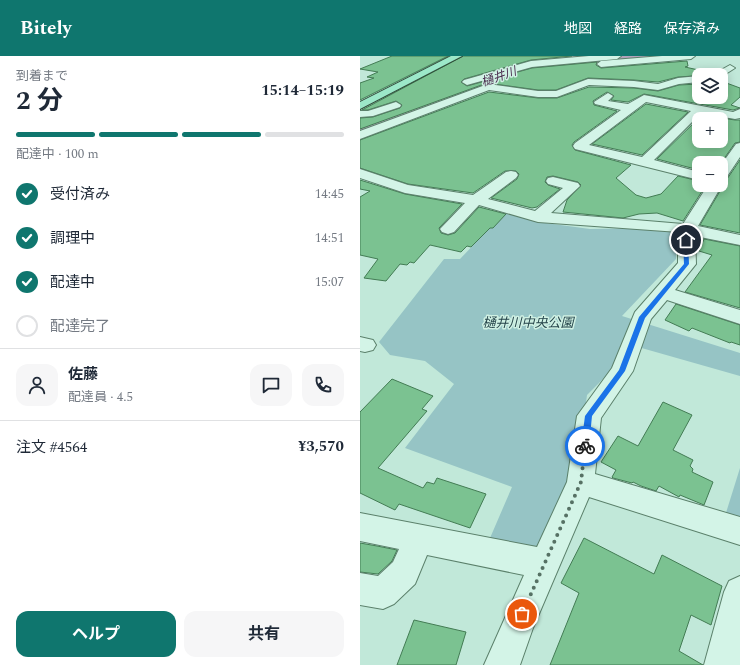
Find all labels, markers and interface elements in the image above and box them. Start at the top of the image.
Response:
text: Bitely [20,14,72,43]
text: 地図 [564,18,592,39]
text: 経路 [614,18,642,39]
text: 保存済み [664,18,720,39]
water label: 樋井川 [479,62,521,92]
text: 到着まで [16,66,68,86]
map controls [692,68,728,192]
button: layers [692,68,728,104]
text: 15:14–15:19 [261,79,344,102]
text: 2 分 [16,81,63,121]
button: + [692,112,728,148]
text: 配達中 · 100 m [16,144,99,164]
button: − [692,156,728,192]
icon: check [16,183,38,205]
text: 受付済み [50,183,110,206]
text: 14:45 [315,184,344,204]
pin [669,223,703,257]
icon: check [16,227,38,249]
text: 調理中 [50,227,95,250]
text: 14:51 [315,228,344,248]
icon: home [675,229,697,251]
icon: check [16,271,38,293]
text: 配達中 [50,271,95,294]
text: 15:07 [315,272,344,292]
park label: 樋井川中央公園 [482,313,575,333]
text: 配達完了 [50,315,110,338]
text: 佐藤 [68,363,98,386]
button: person [16,364,58,406]
button: chat [250,364,292,406]
button: phone [302,364,344,406]
text: 配達員 · 4.5 [68,387,133,407]
courier [565,426,605,466]
text: ¥3,570 [298,435,344,458]
icon: bike [574,435,596,457]
text: 注文 #4564 [16,436,87,459]
pin [505,597,539,631]
icon: bag [511,603,533,625]
button: ヘルプ [16,611,176,657]
button: 共有 [184,611,344,657]

